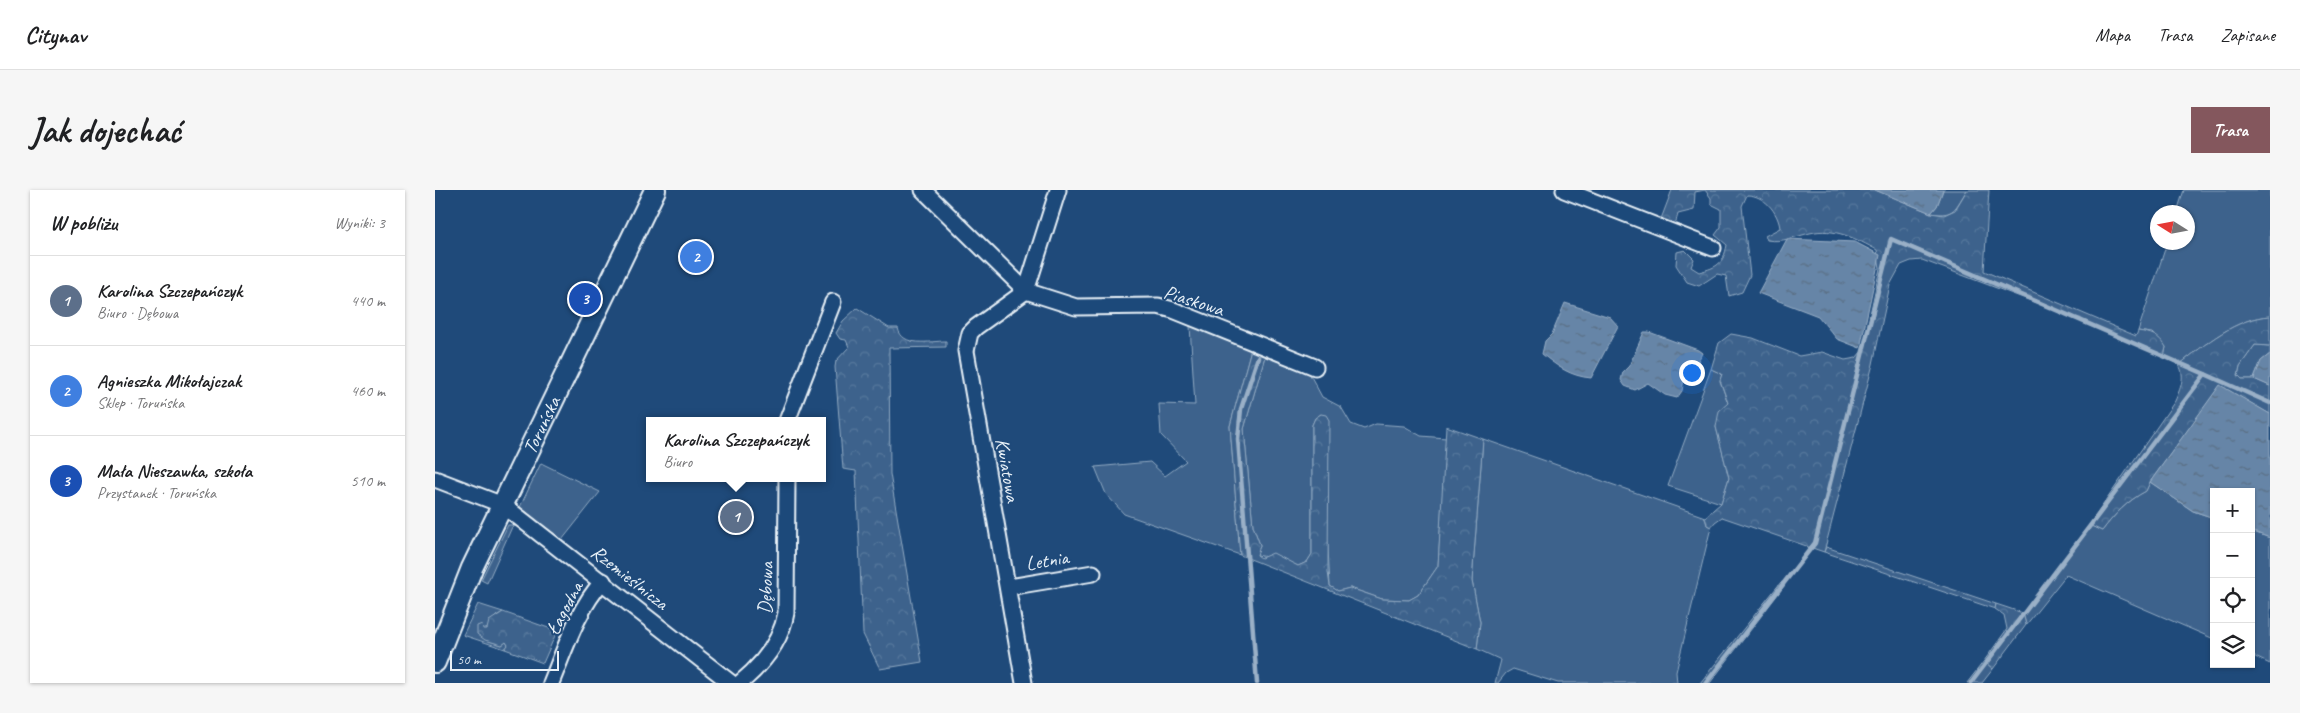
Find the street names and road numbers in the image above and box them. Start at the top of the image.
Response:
street label: Piaskowa [1161,279,1228,322]
street label: Toruńska [517,391,567,458]
street label: Kwiatowa [990,436,1026,505]
street label: Rzemieślnicza [586,539,675,617]
street label: Letnia [1024,545,1072,576]
street label: Dębowa [752,560,779,615]
street label: Łagodna [540,576,590,639]

